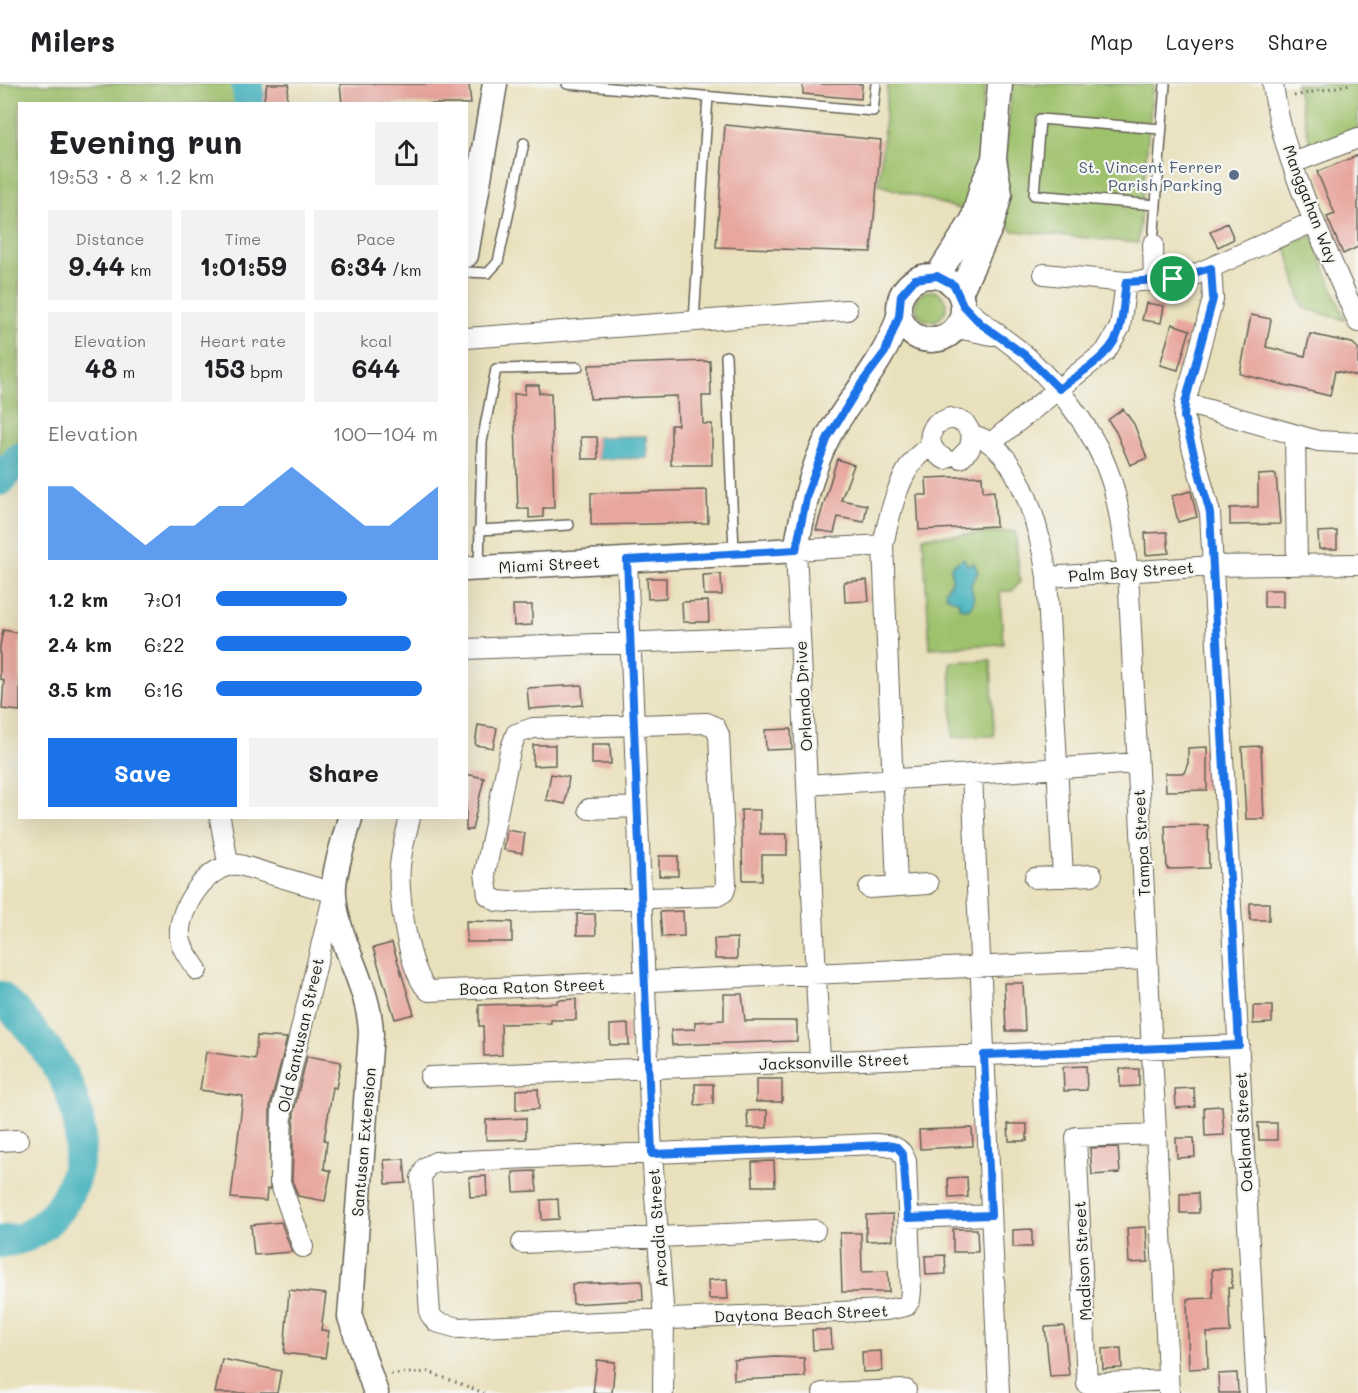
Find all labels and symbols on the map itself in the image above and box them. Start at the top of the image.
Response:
street label: Manggahan Way [1279,142,1343,266]
place label: St. Vincent Ferrer Parish Parking [1079,156,1222,195]
marker: St. Vincent Ferrer Parish Parking [1227,168,1241,182]
pin [1147,253,1198,304]
street label: Miami Street [498,551,600,577]
street label: Palm Bay Street [1067,556,1195,586]
street label: Orlando Drive [790,640,816,752]
street label: Tampa Street [1128,789,1154,897]
street label: Old Santusan Street [272,956,328,1114]
street label: Boca Raton Street [459,973,605,999]
street label: Jacksonville Street [759,1048,909,1074]
street label: Santusan Extension [346,1067,380,1217]
street label: Oakland Street [1229,1071,1257,1193]
street label: Arcadia Street [642,1168,672,1288]
street label: Madison Street [1068,1201,1096,1321]
street label: Daytona Beach Street [714,1299,888,1327]

